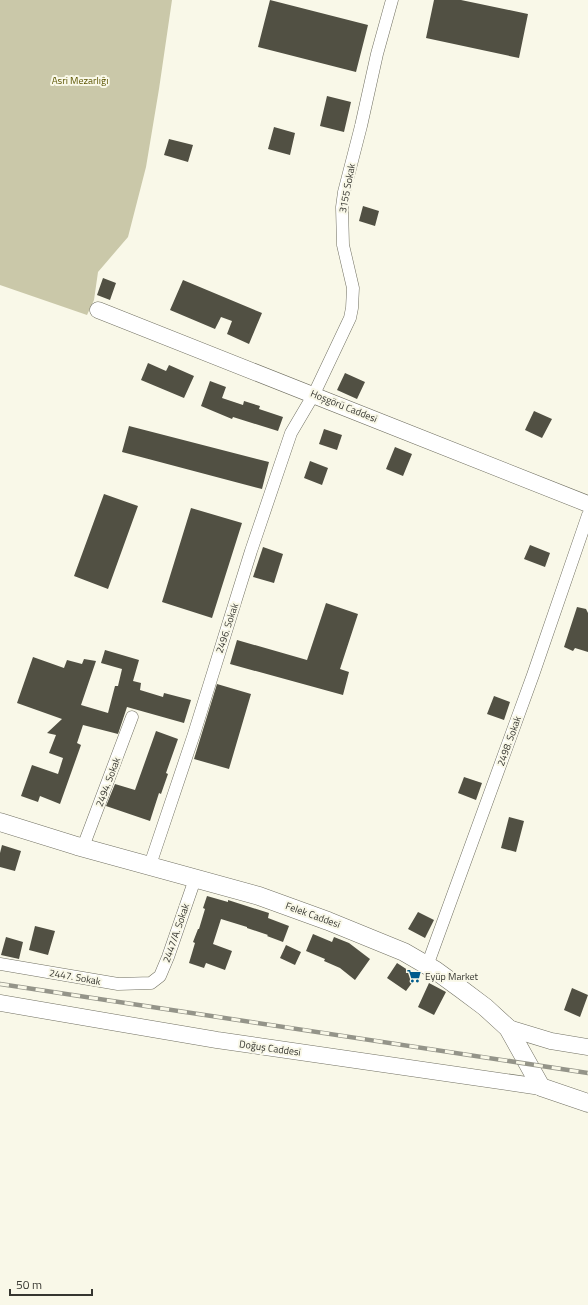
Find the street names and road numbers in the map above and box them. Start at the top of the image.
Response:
street label: 3155 Sokak [335,162,359,214]
street label: Hoşgörü Caddesi [308,386,380,426]
street label: 2496. Sokak [212,601,242,655]
street label: 2498. Sokak [493,714,525,768]
street label: 2494. Sokak [92,755,124,809]
street label: Felek Caddesi [283,898,343,932]
street label: 2447/A. Sokak [159,901,193,965]
street label: 2447. Sokak [48,965,102,989]
street label: Doğuş Caddesi [238,1036,302,1060]

